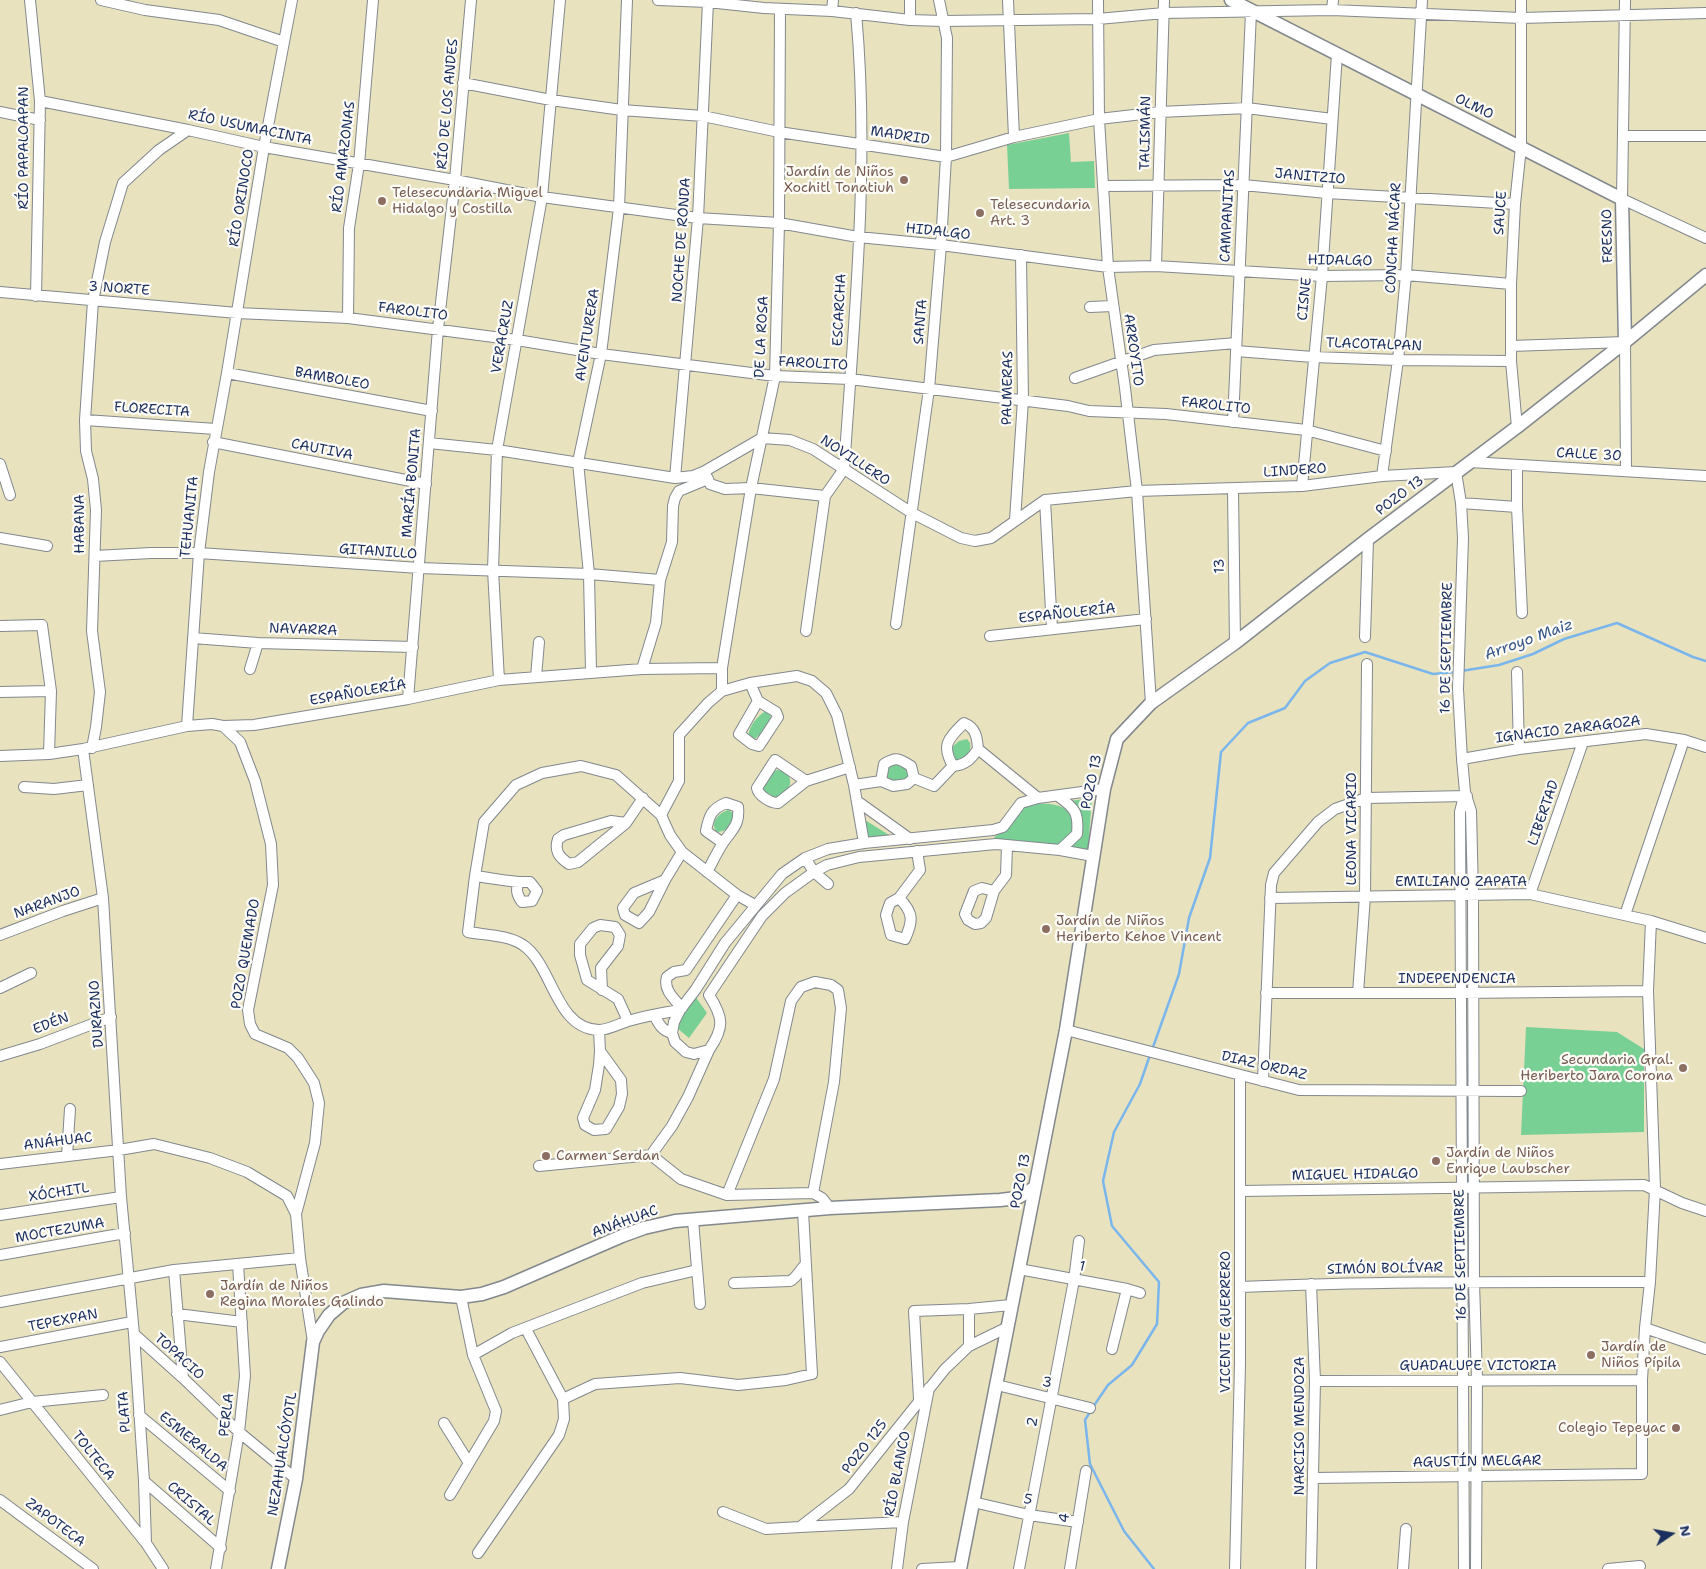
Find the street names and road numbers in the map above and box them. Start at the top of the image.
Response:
street label: RÍO DE LOS ANDES [434,38,462,170]
street label: RÍO PAPALOAPAN [16,86,32,210]
street label: OLMO [1452,90,1496,124]
street label: TALISMÁN [1137,96,1155,170]
street label: RÍO AMAZONAS [329,100,359,214]
street label: RÍO USUMACINTA [187,107,313,149]
street label: MADRID [869,123,931,149]
street label: RÍO ORINOCO [226,148,258,248]
street label: JANITZIO [1274,166,1346,188]
street label: CAMPANITAS [1217,169,1239,263]
street label: NOCHE DE RONDA [669,177,695,303]
street label: CONCHA NÁCAR [1383,182,1405,294]
street label: SAUCE [1491,190,1511,236]
street label: FRESNO [1599,209,1617,263]
street label: HIDALGO [905,220,971,244]
street label: HIDALGO [1307,252,1373,270]
street label: ESCARCHA [830,273,850,347]
street label: CISNE [1294,277,1316,321]
street label: 3 NORTE [88,278,150,300]
street label: AVENTURERA [572,287,604,383]
street label: DE LA ROSA [751,295,773,379]
street label: FAROLITO [377,299,449,325]
street label: VERACRUZ [488,299,518,375]
street label: SANTA [911,299,931,345]
street label: ARROYITO [1120,313,1146,387]
street label: TLACOTALPAN [1326,335,1422,355]
street label: PALMERAS [999,351,1017,425]
street label: FAROLITO [778,354,848,374]
street label: BAMBOLEO [293,364,371,394]
street label: FAROLITO [1180,394,1252,418]
street label: FLORECITA [113,399,191,421]
street label: MARÍA BONITA [399,428,425,538]
street label: NOVILLERO [817,432,893,490]
street label: CAUTIVA [290,436,354,464]
street label: CALLE 30 [1556,445,1622,465]
street label: LINDERO [1263,460,1327,482]
street label: POZO 13 [1373,472,1427,520]
street label: TEHUANITA [177,475,203,559]
street label: HABANA [72,494,88,554]
street label: GITANILLO [338,541,418,563]
street label: 13 [1211,558,1229,574]
street label: 16 DE SEPTIEMBRE [1437,582,1457,714]
street label: ESPAÑOLERÍA [1018,601,1116,627]
street label: NAVARRA [269,620,337,640]
street label: ESPAÑOLERÍA [309,676,407,710]
street label: IGNACIO ZARAGOZA [1495,713,1641,747]
street label: POZO 13 [1078,753,1106,811]
street label: LEONA VICARIO [1344,772,1360,886]
street label: LIBERTAD [1525,778,1563,848]
street label: EMILIANO ZAPATA [1395,874,1527,890]
street label: NARANJO [12,883,82,923]
street label: POZO QUEMADO [228,897,264,1011]
street label: INDEPENDENCIA [1398,971,1516,987]
street label: DURAZNO [86,980,108,1048]
street label: EDÉN [31,1009,71,1039]
street label: DIAZ ORDAZ [1220,1048,1308,1084]
street label: ANÁHUAC [23,1129,93,1155]
street label: POZO 13 [1007,1152,1035,1210]
street label: MIGUEL HIDALGO [1292,1165,1418,1185]
street label: XÓCHITL [28,1180,90,1206]
street label: 16 DE SEPTIEMBRE [1451,1189,1471,1321]
street label: ANÁHUAC [590,1202,660,1242]
street label: MOCTEZUMA [14,1215,106,1247]
street label: VICENTE GUERRERO [1218,1251,1234,1393]
street label: 1 [1078,1258,1086,1276]
street label: SIMÓN BOLÍVAR [1327,1260,1443,1278]
street label: TEPEXPAN [27,1306,99,1336]
street label: TOPACIO [151,1330,207,1384]
street label: NARCISO MENDOZA [1292,1357,1308,1495]
street label: GUADALUPE VICTORIA [1399,1358,1557,1374]
street label: 3 [1040,1374,1054,1392]
street label: PLATA [115,1391,135,1433]
street label: NEZAHUALCÓYOTL [265,1391,301,1517]
street label: PERLA [216,1392,238,1438]
street label: ESMERALDA [155,1408,231,1476]
street label: 2 [1024,1416,1042,1428]
street label: POZO 125 [839,1417,891,1477]
street label: TOLTECA [68,1428,118,1484]
street label: RÍO BLANCO [881,1430,915,1518]
street label: AGUSTÍN MELGAR [1412,1452,1542,1472]
street label: CRISTAL [163,1478,219,1530]
street label: 5 [1022,1491,1034,1509]
street label: ZAPOTECA [22,1495,88,1551]
street label: 4 [1056,1512,1074,1524]

